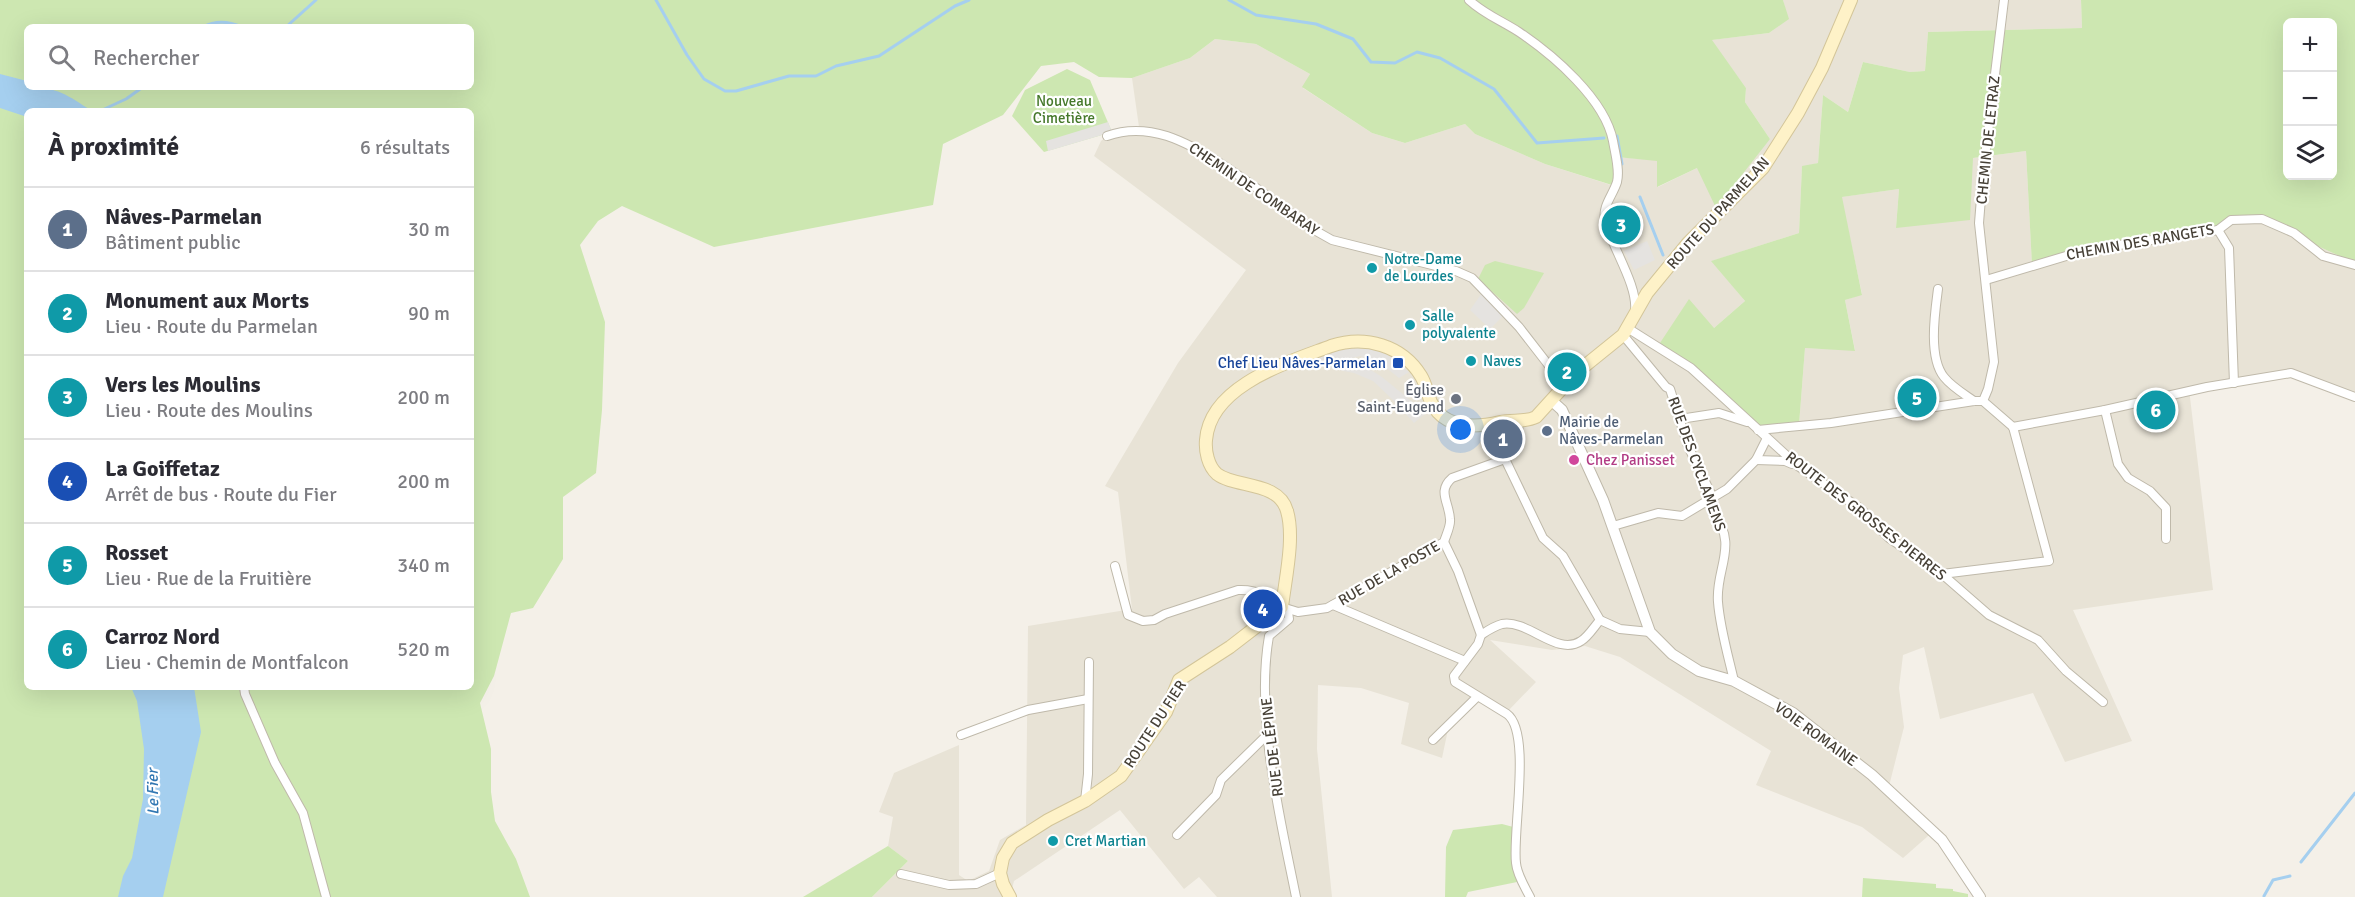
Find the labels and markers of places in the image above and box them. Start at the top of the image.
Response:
pin: 3 [1602,202,1640,248]
place label: Notre-Dame de Lourdes [1384,250,1462,285]
marker: Notre-Dame de Lourdes [1365,261,1379,275]
place label: Salle polyvalente [1422,307,1496,342]
marker: Salle polyvalente [1403,318,1417,332]
pin: 2 [1548,350,1586,394]
place label: Naves [1483,352,1522,370]
place label: Chef Lieu Nâves-Parmelan [1218,354,1386,372]
marker: Naves [1464,354,1478,368]
marker: Chef Lieu Nâves-Parmelan [1391,356,1405,370]
pin: 5 [1898,376,1936,420]
place label: Église Saint-Eugend [1357,380,1444,416]
pin: 6 [2136,388,2176,432]
marker: Église Saint-Eugend [1449,392,1463,406]
place label: Mairie de Nâves-Parmelan [1559,413,1664,448]
pin: 1 [1484,416,1522,462]
marker: Mairie de Nâves-Parmelan [1540,424,1554,438]
place label: Chez Panisset [1586,451,1675,469]
marker: Chez Panisset [1567,453,1581,467]
pin: 4 [1244,586,1282,632]
place label: Cret Martian [1065,832,1146,850]
marker: Cret Martian [1046,834,1060,848]

